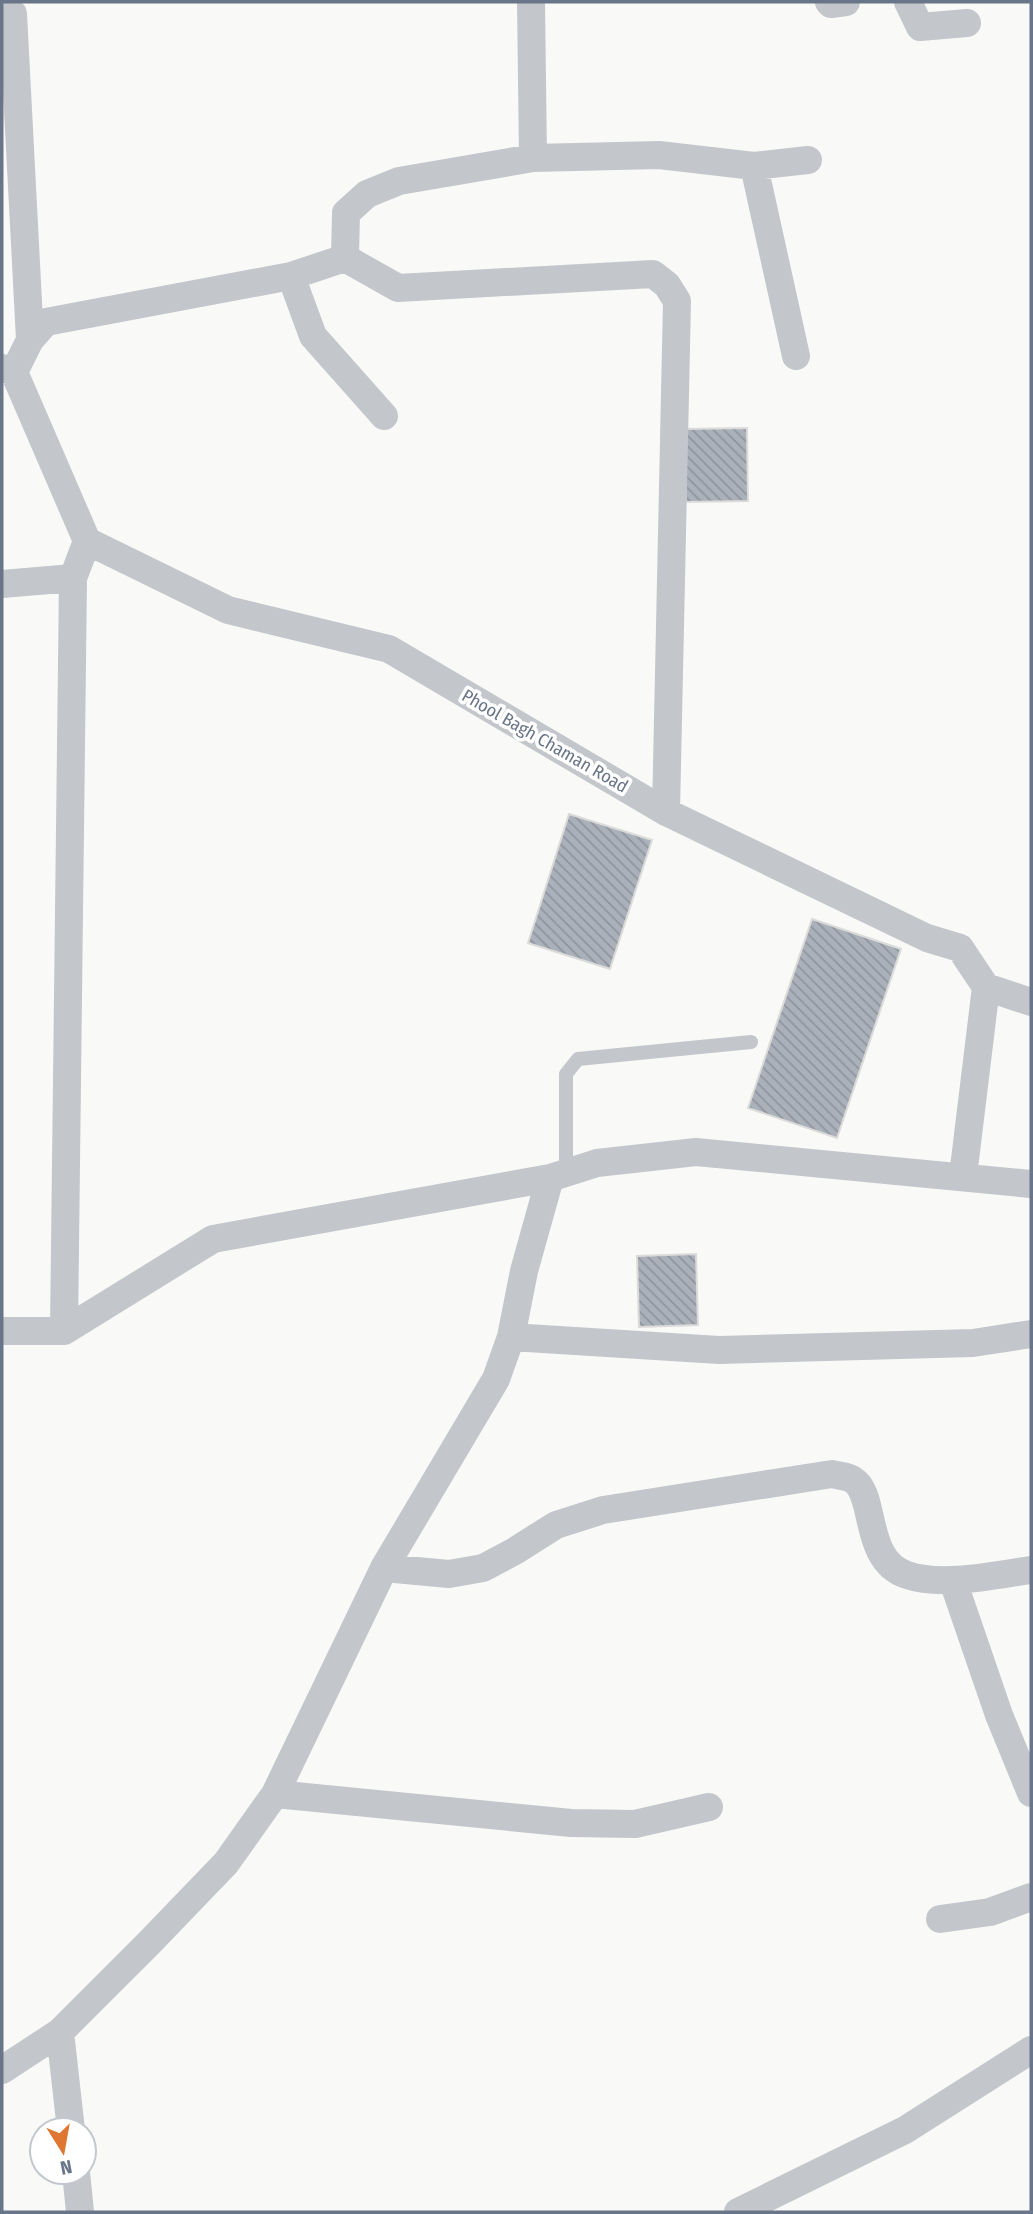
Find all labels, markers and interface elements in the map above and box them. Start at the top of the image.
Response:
street label: Phool Bagh Chaman Road [458,684,632,798]
north arrow [28,2116,98,2186]
text: N [58,2155,74,2180]

